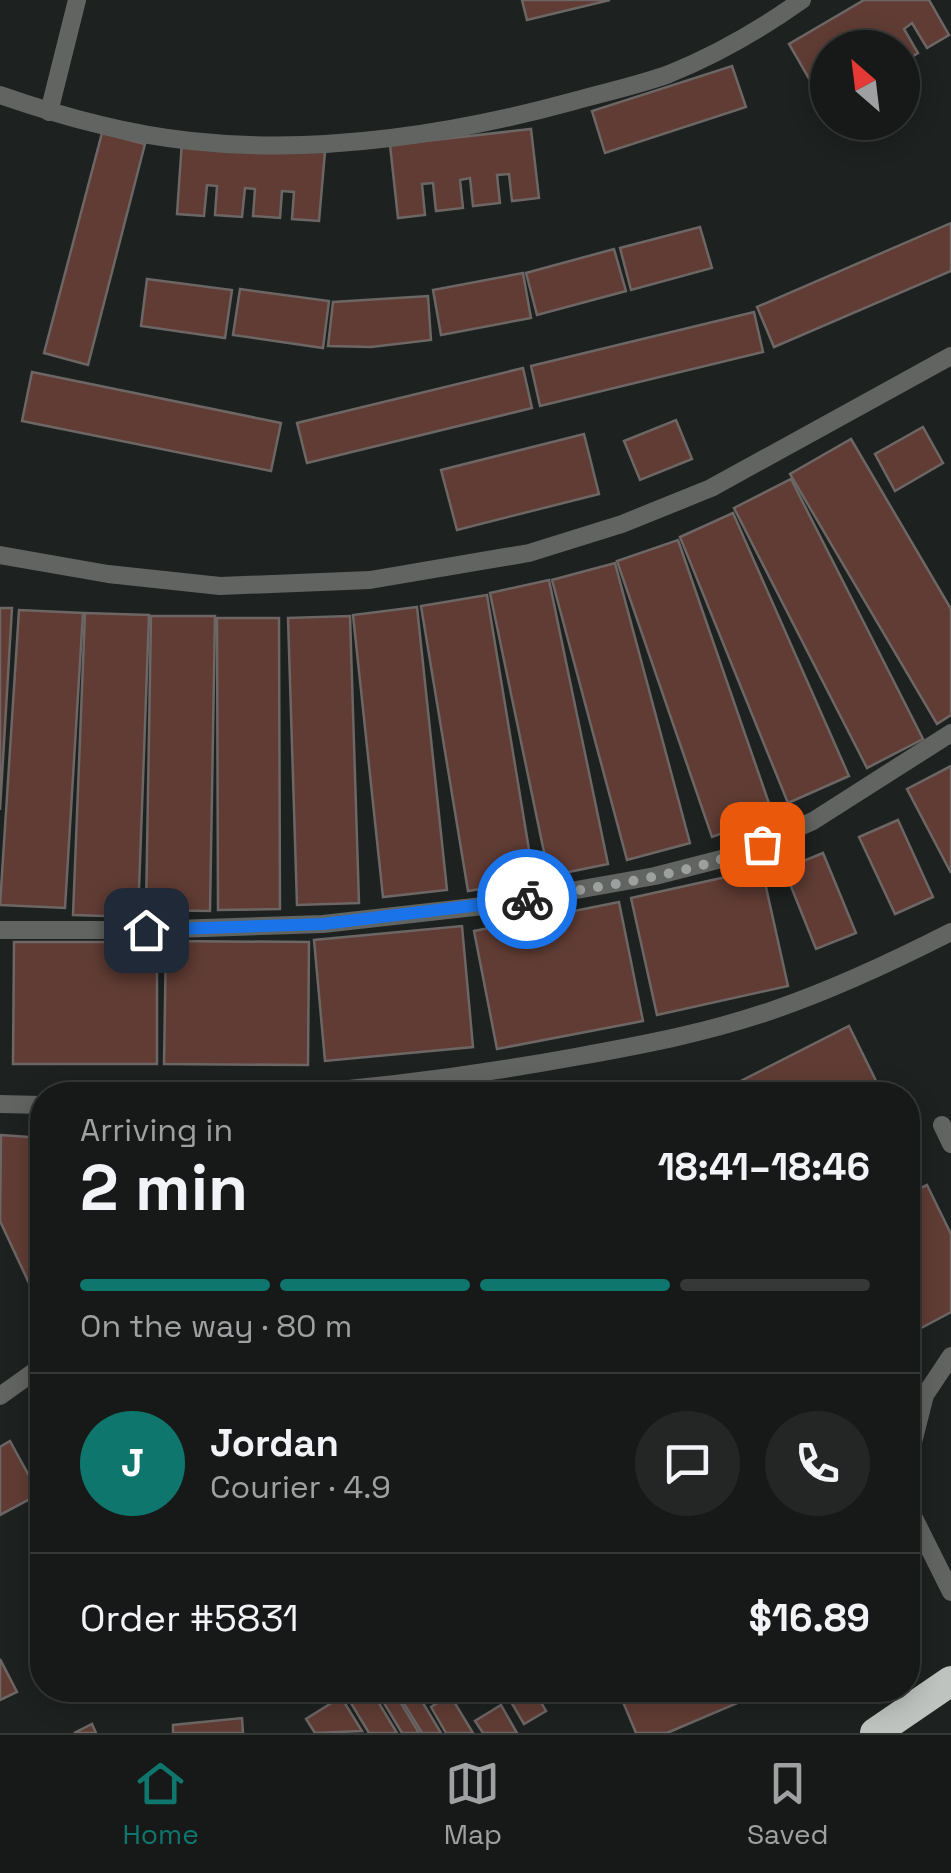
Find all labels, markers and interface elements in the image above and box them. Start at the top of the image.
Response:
north arrow [810,30,920,140]
map controls [810,30,920,140]
pin [720,802,805,887]
icon: bag [735,817,790,872]
courier [477,849,577,949]
icon: bike [500,872,555,927]
pin [104,888,189,973]
icon: home [119,903,174,958]
text: Arriving in [80,1110,233,1150]
text: 18:41–18:46 [658,1143,870,1191]
text: 2 min [80,1146,248,1229]
text: On the way · 80 m [80,1306,352,1346]
button: chat [635,1411,740,1516]
button: phone [765,1411,870,1516]
text: Jordan [210,1419,339,1467]
text: J [121,1439,144,1487]
text: Courier · 4.9 [210,1467,391,1507]
text: Order #5831 [80,1594,299,1642]
text: $16.89 [749,1594,870,1642]
tab: Home [122,1756,199,1852]
tab: Map [444,1756,502,1852]
tab: Saved [747,1756,829,1852]

